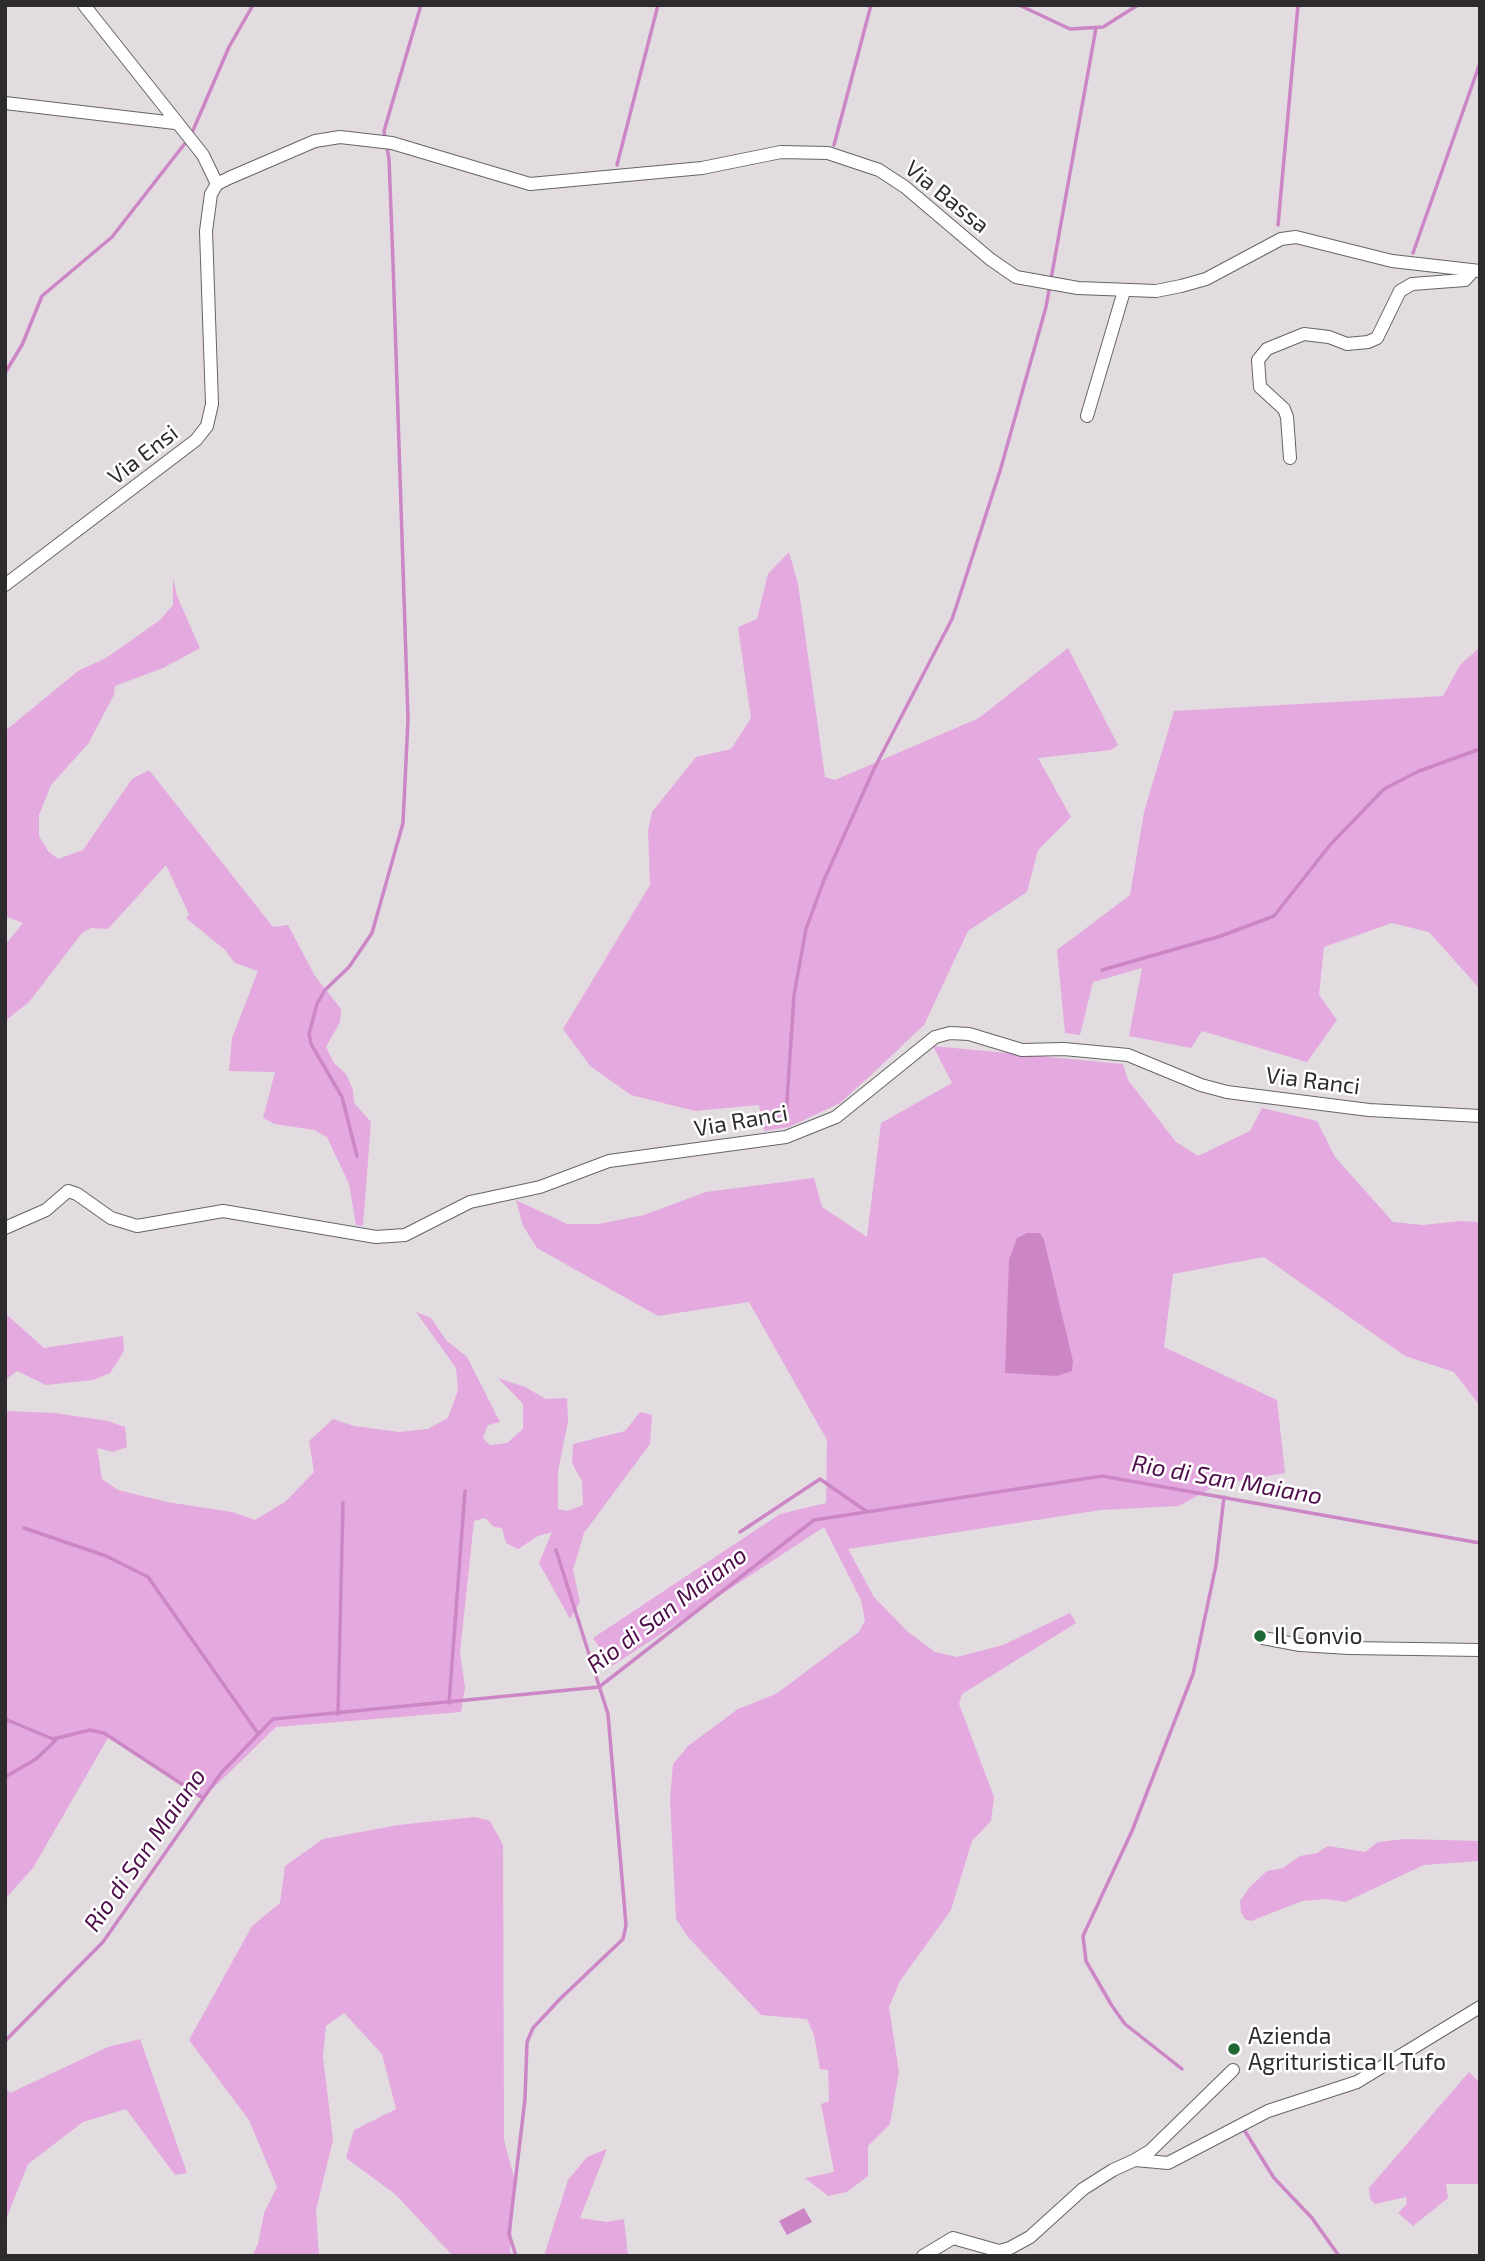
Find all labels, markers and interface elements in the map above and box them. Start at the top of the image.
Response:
street label: Via Bassa [899,155,995,239]
street label: Via Ensi [103,419,183,491]
street label: Via Ranci [1264,1062,1362,1100]
street label: Via Ranci [692,1099,790,1143]
water label: Rio di San Maiano [1130,1449,1324,1511]
water label: Rio di San Maiano [581,1540,753,1680]
place label: Il Convio [1274,1622,1362,1650]
marker: Il Convio [1252,1628,1268,1644]
water label: Rio di San Maiano [78,1763,212,1937]
place label: Azienda Agrituristica Il Tufo [1248,2022,1446,2076]
marker: Azienda Agrituristica Il Tufo [1226,2041,1242,2057]

